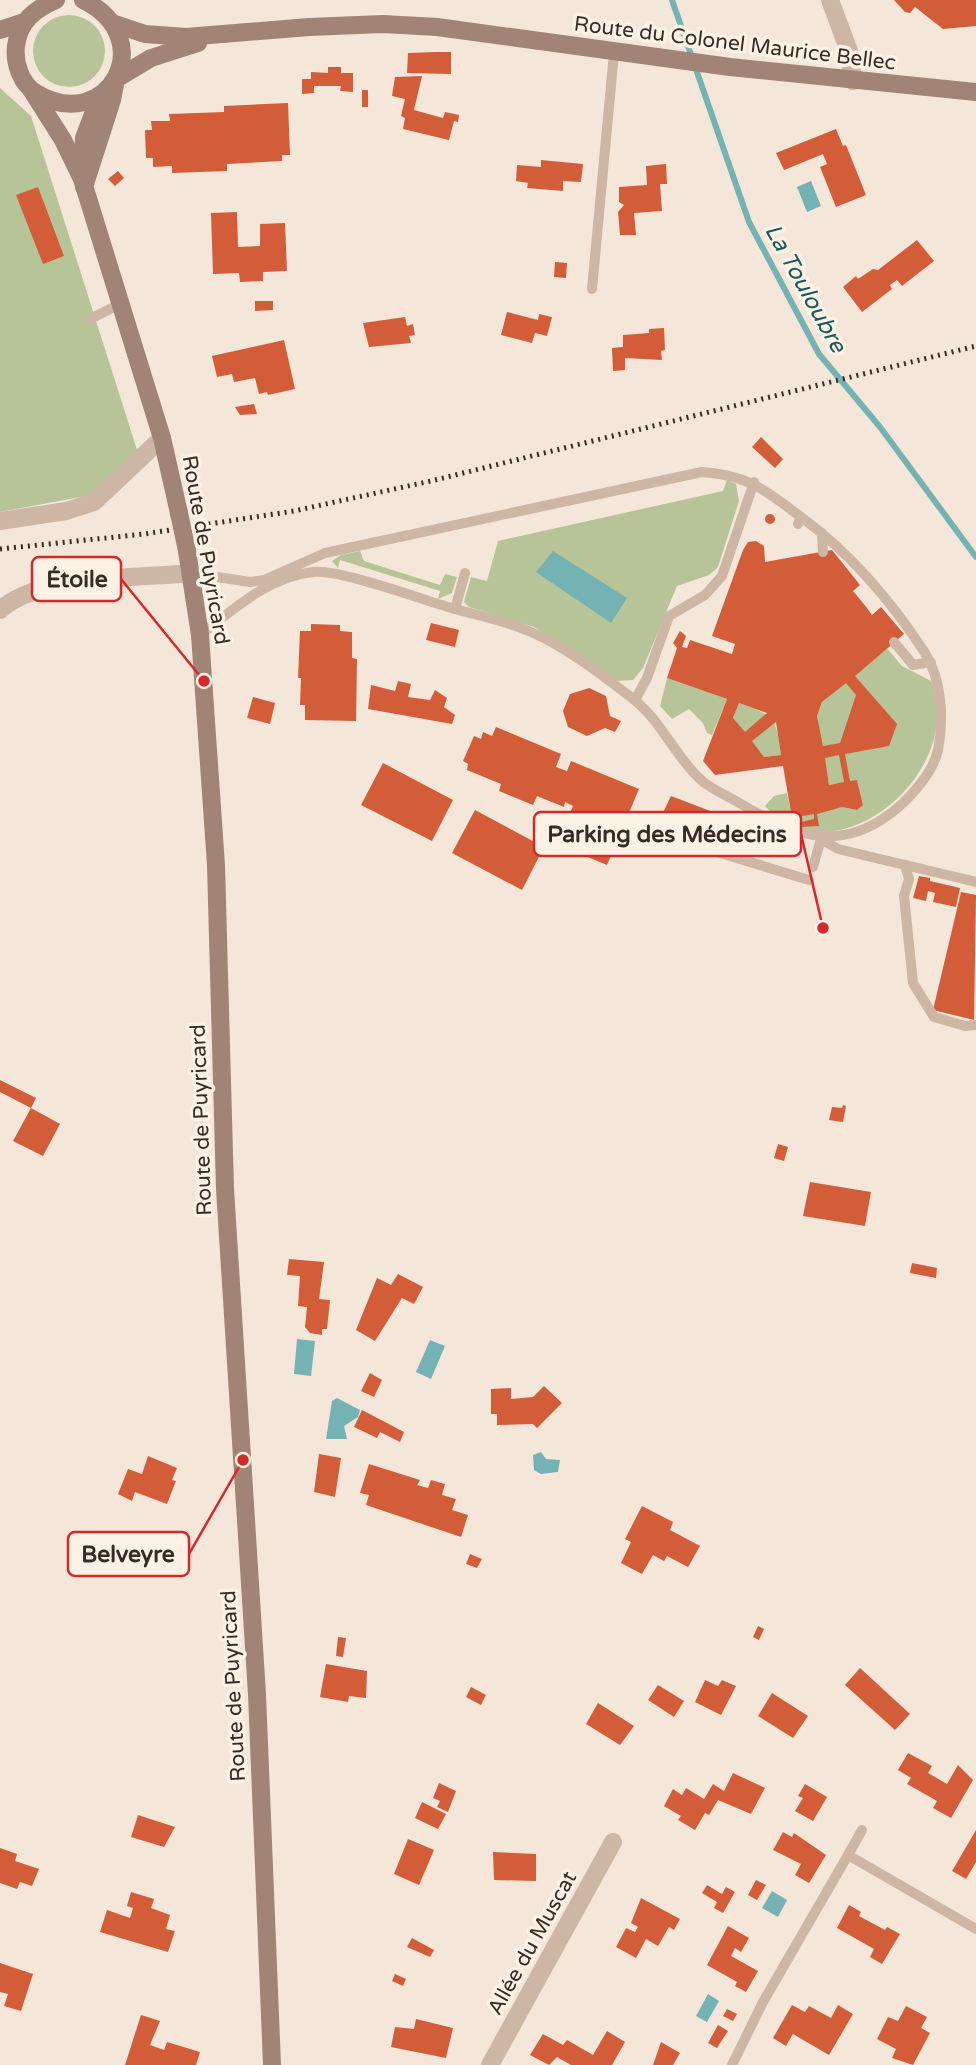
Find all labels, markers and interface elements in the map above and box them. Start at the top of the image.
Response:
street label: Route du Colonel Maurice Bellec [573,11,897,76]
water label: La Touloubre [758,219,853,359]
street label: Route de Puyricard [177,454,234,647]
callout: Étoile [32,557,121,601]
text: Étoile [46,566,108,594]
callout: Parking des Médecins [534,812,801,856]
text: Parking des Médecins [547,821,787,849]
street label: Route de Puyricard [186,1024,217,1216]
callout: Belveyre [68,1532,189,1576]
text: Belveyre [81,1541,175,1569]
street label: Route de Puyricard [216,1590,251,1782]
street label: Allée du Muscat [483,1867,582,2019]

